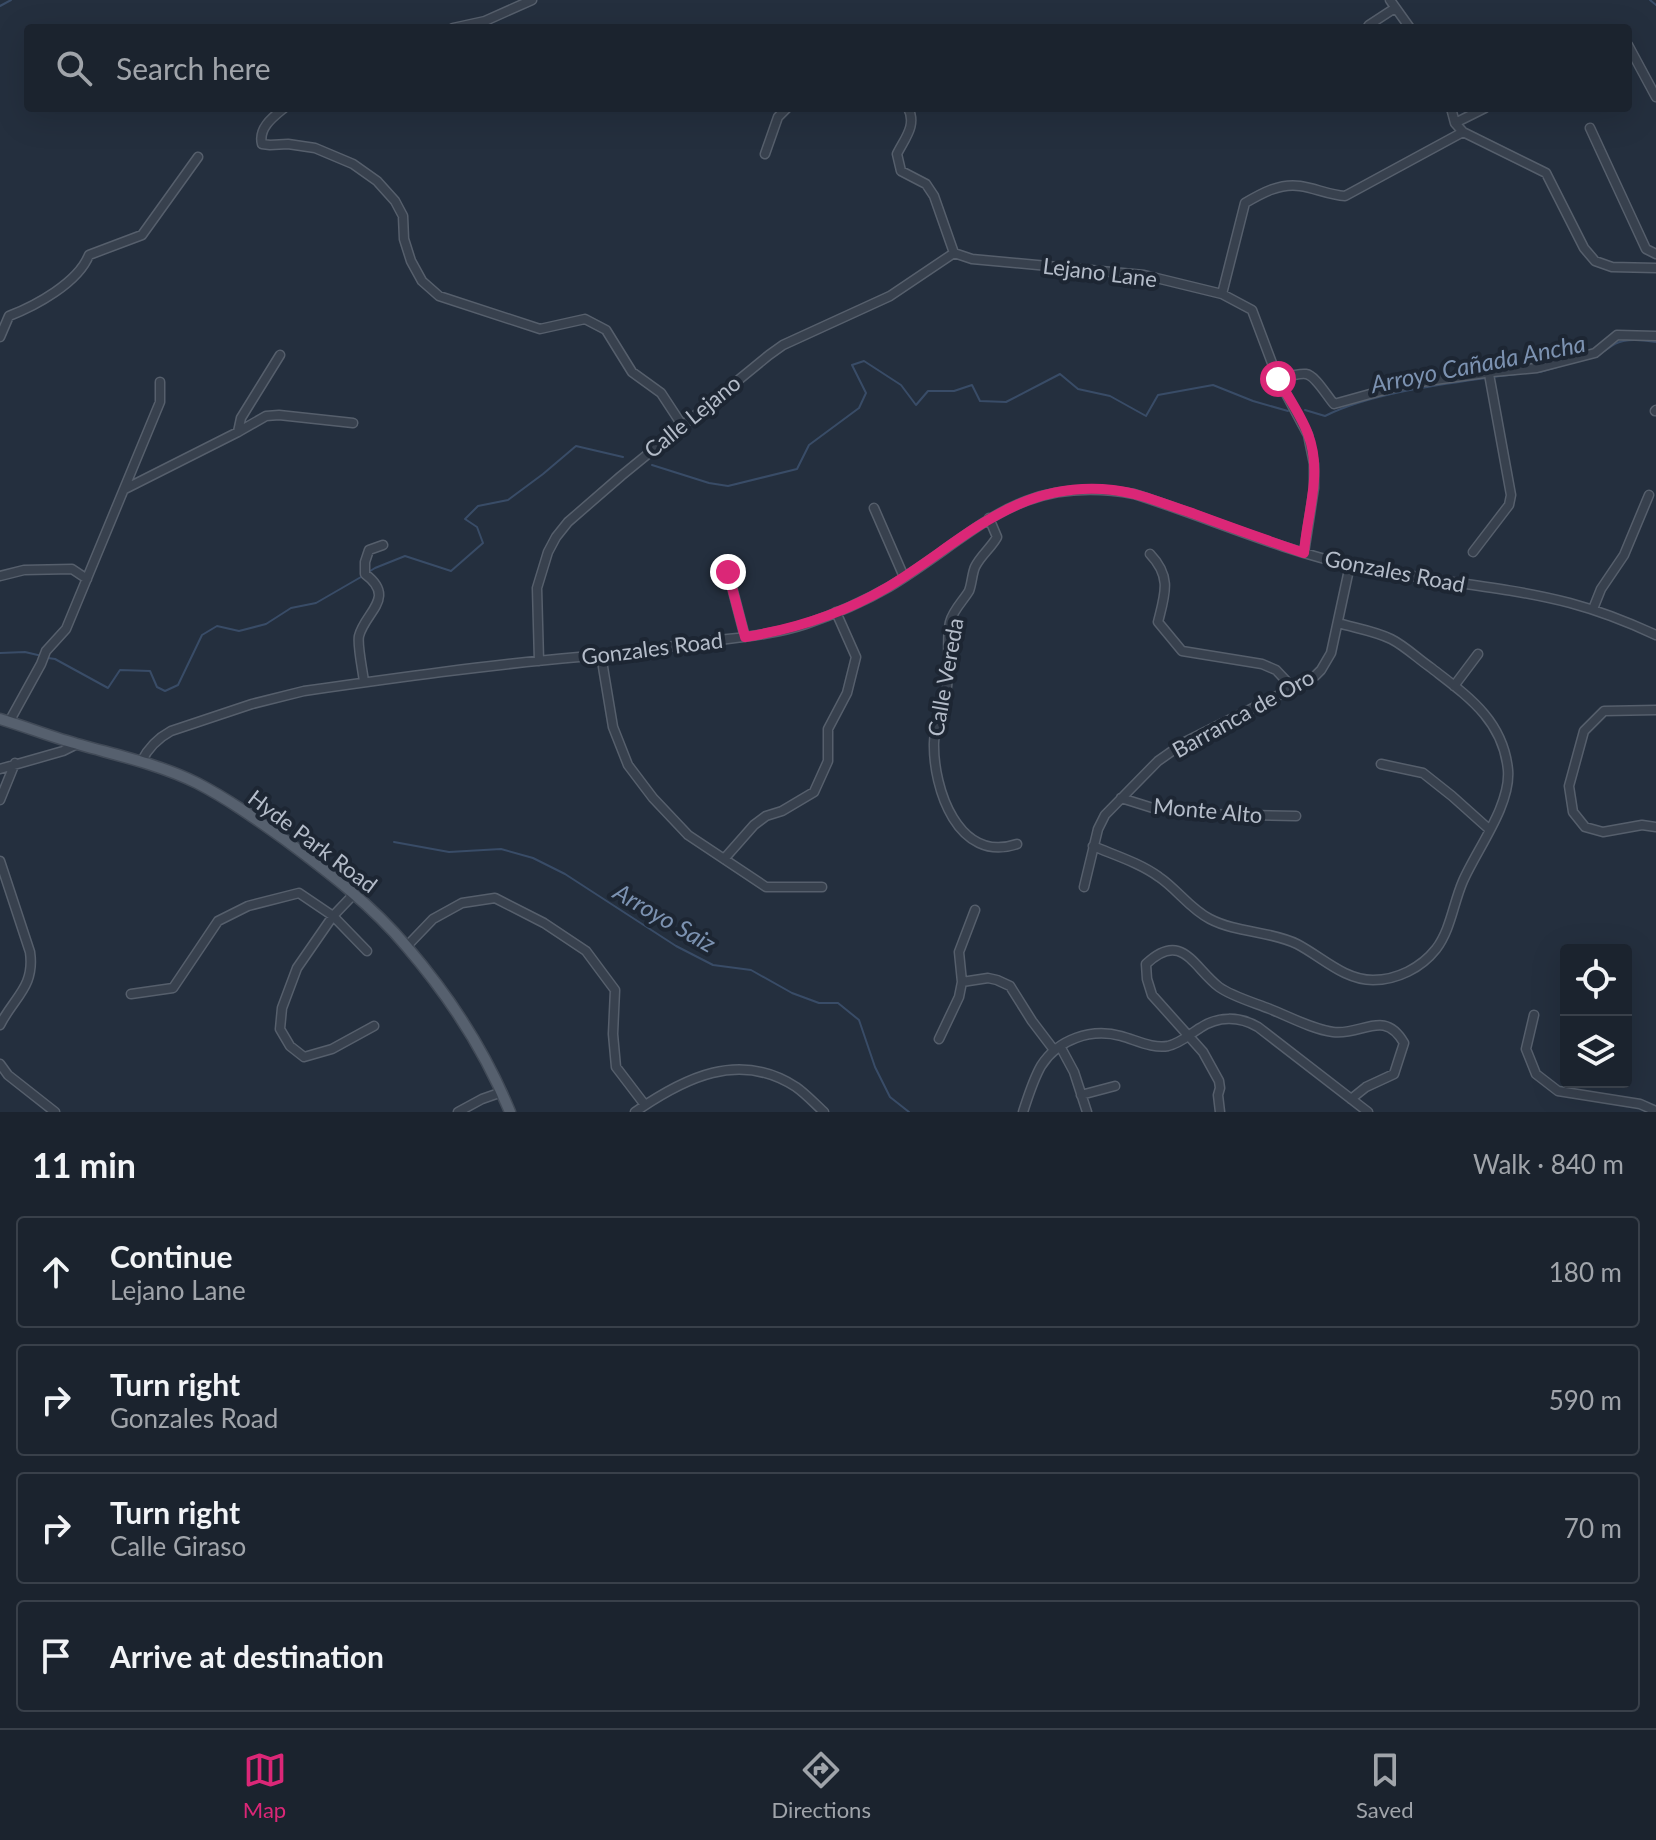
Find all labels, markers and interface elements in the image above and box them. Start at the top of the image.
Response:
search box [24,24,1632,112]
icon: search [52,46,96,90]
text: Search here [116,50,271,86]
street label: Lejano Lane [1041,252,1159,292]
water label: Arroyo Cañada Ancha [1367,328,1588,398]
route start [1260,361,1296,397]
street label: Calle Lejano [638,369,746,463]
street label: Gonzales Road [1323,544,1467,598]
route end [710,554,746,590]
street label: Calle Vereda [921,616,969,738]
street label: Gonzales Road [580,626,724,670]
street label: Barranca de Oro [1167,663,1319,763]
street label: Hyde Park Road [243,784,383,898]
street label: Monte Alto [1152,792,1264,828]
water label: Arroyo Saiz [608,876,722,958]
map controls [1560,944,1632,1088]
button: locate [1560,944,1632,1016]
button: layers [1560,1016,1632,1088]
text: 11 min [32,1144,136,1185]
text: Walk · 840 m [1473,1148,1624,1180]
text: Continue [110,1238,233,1274]
icon: ahead [34,1250,78,1294]
text: 180 m [1549,1256,1622,1288]
text: Lejano Lane [110,1274,246,1306]
text: Turn right [110,1366,240,1402]
icon: right [34,1378,78,1422]
text: 590 m [1549,1384,1622,1416]
text: Gonzales Road [110,1402,278,1434]
text: Turn right [110,1494,240,1530]
icon: right [34,1506,78,1550]
text: 70 m [1564,1512,1622,1544]
text: Calle Giraso [110,1530,246,1562]
icon: arrive [34,1634,78,1678]
text: Arrive at destination [110,1638,384,1674]
tab: Map [243,1748,287,1823]
tab: Directions [772,1748,871,1823]
tab: Saved [1356,1748,1413,1823]

